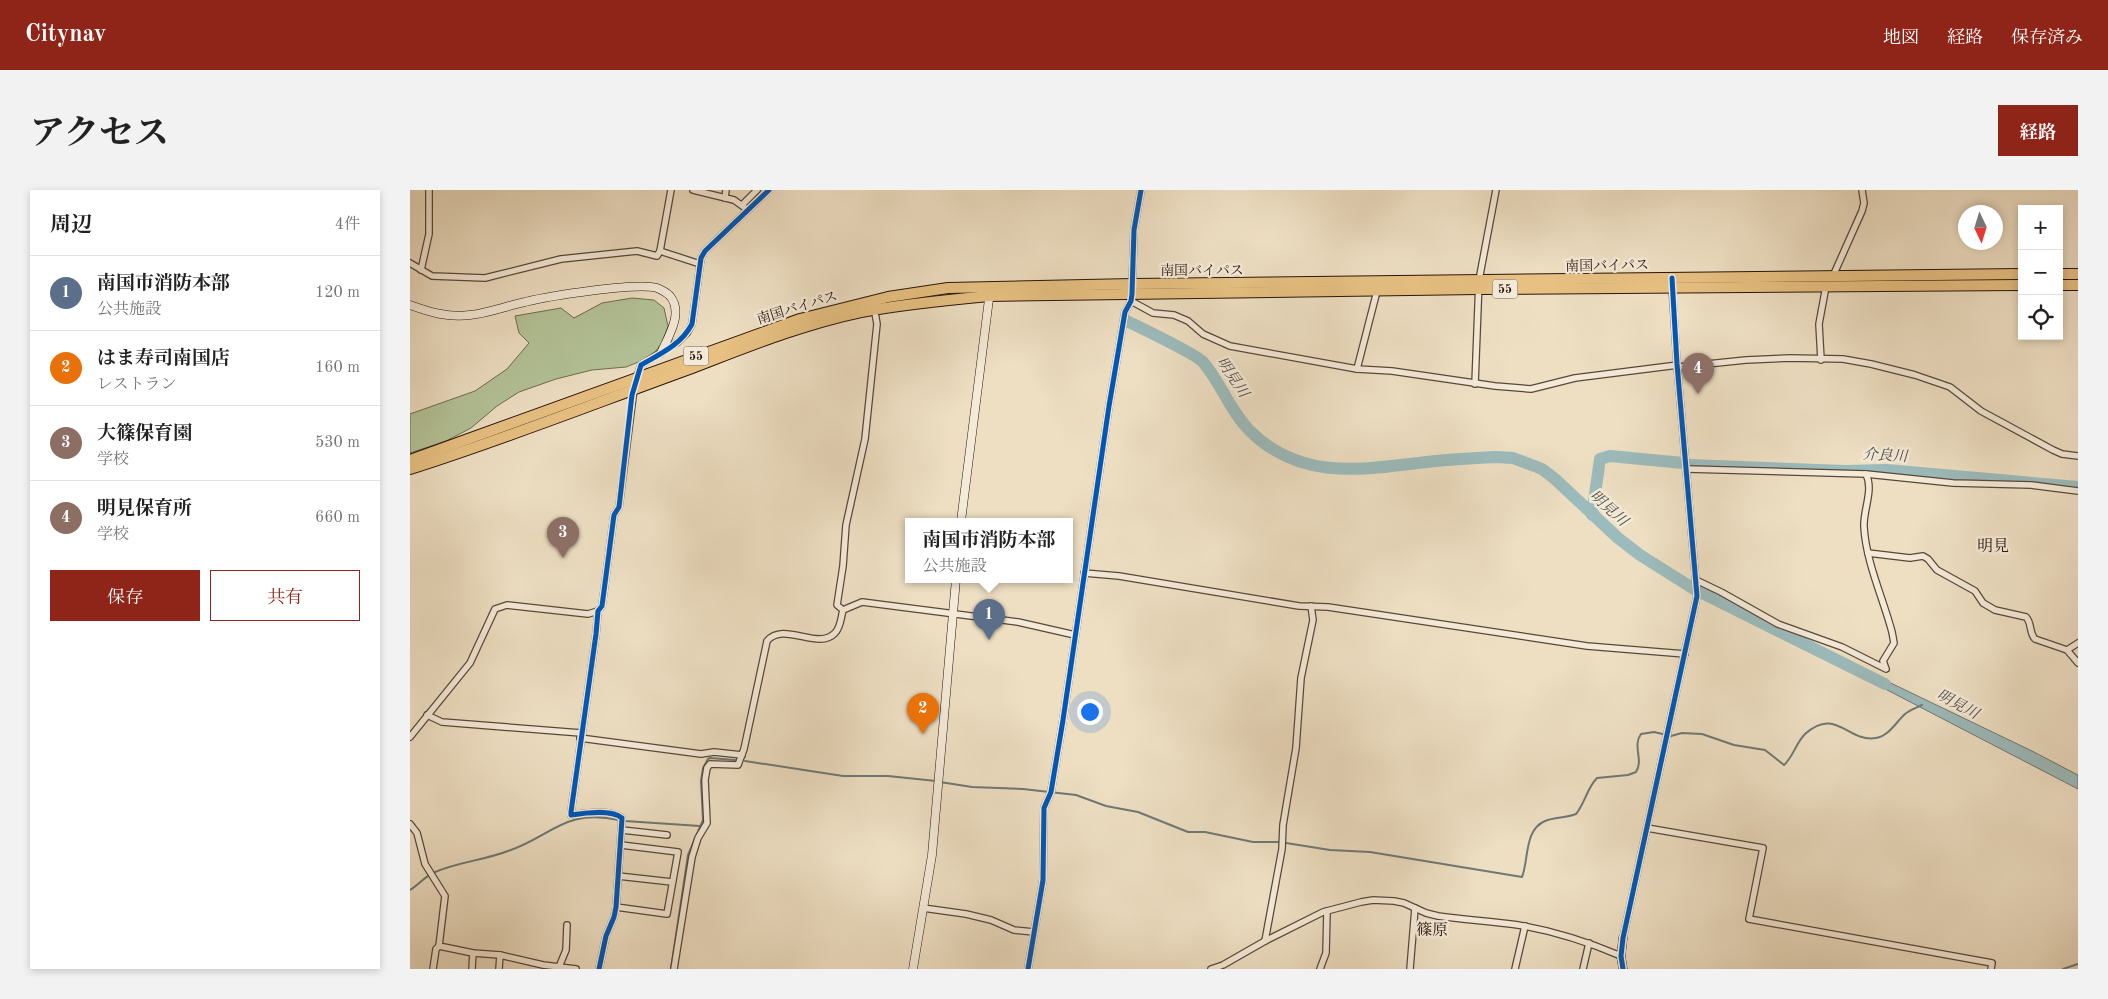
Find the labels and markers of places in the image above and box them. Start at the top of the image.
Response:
pin: 4 [1682,353,1714,394]
pin: 3 [547,517,579,558]
pin: 1 [973,599,1005,640]
pin: 2 [907,693,939,734]

